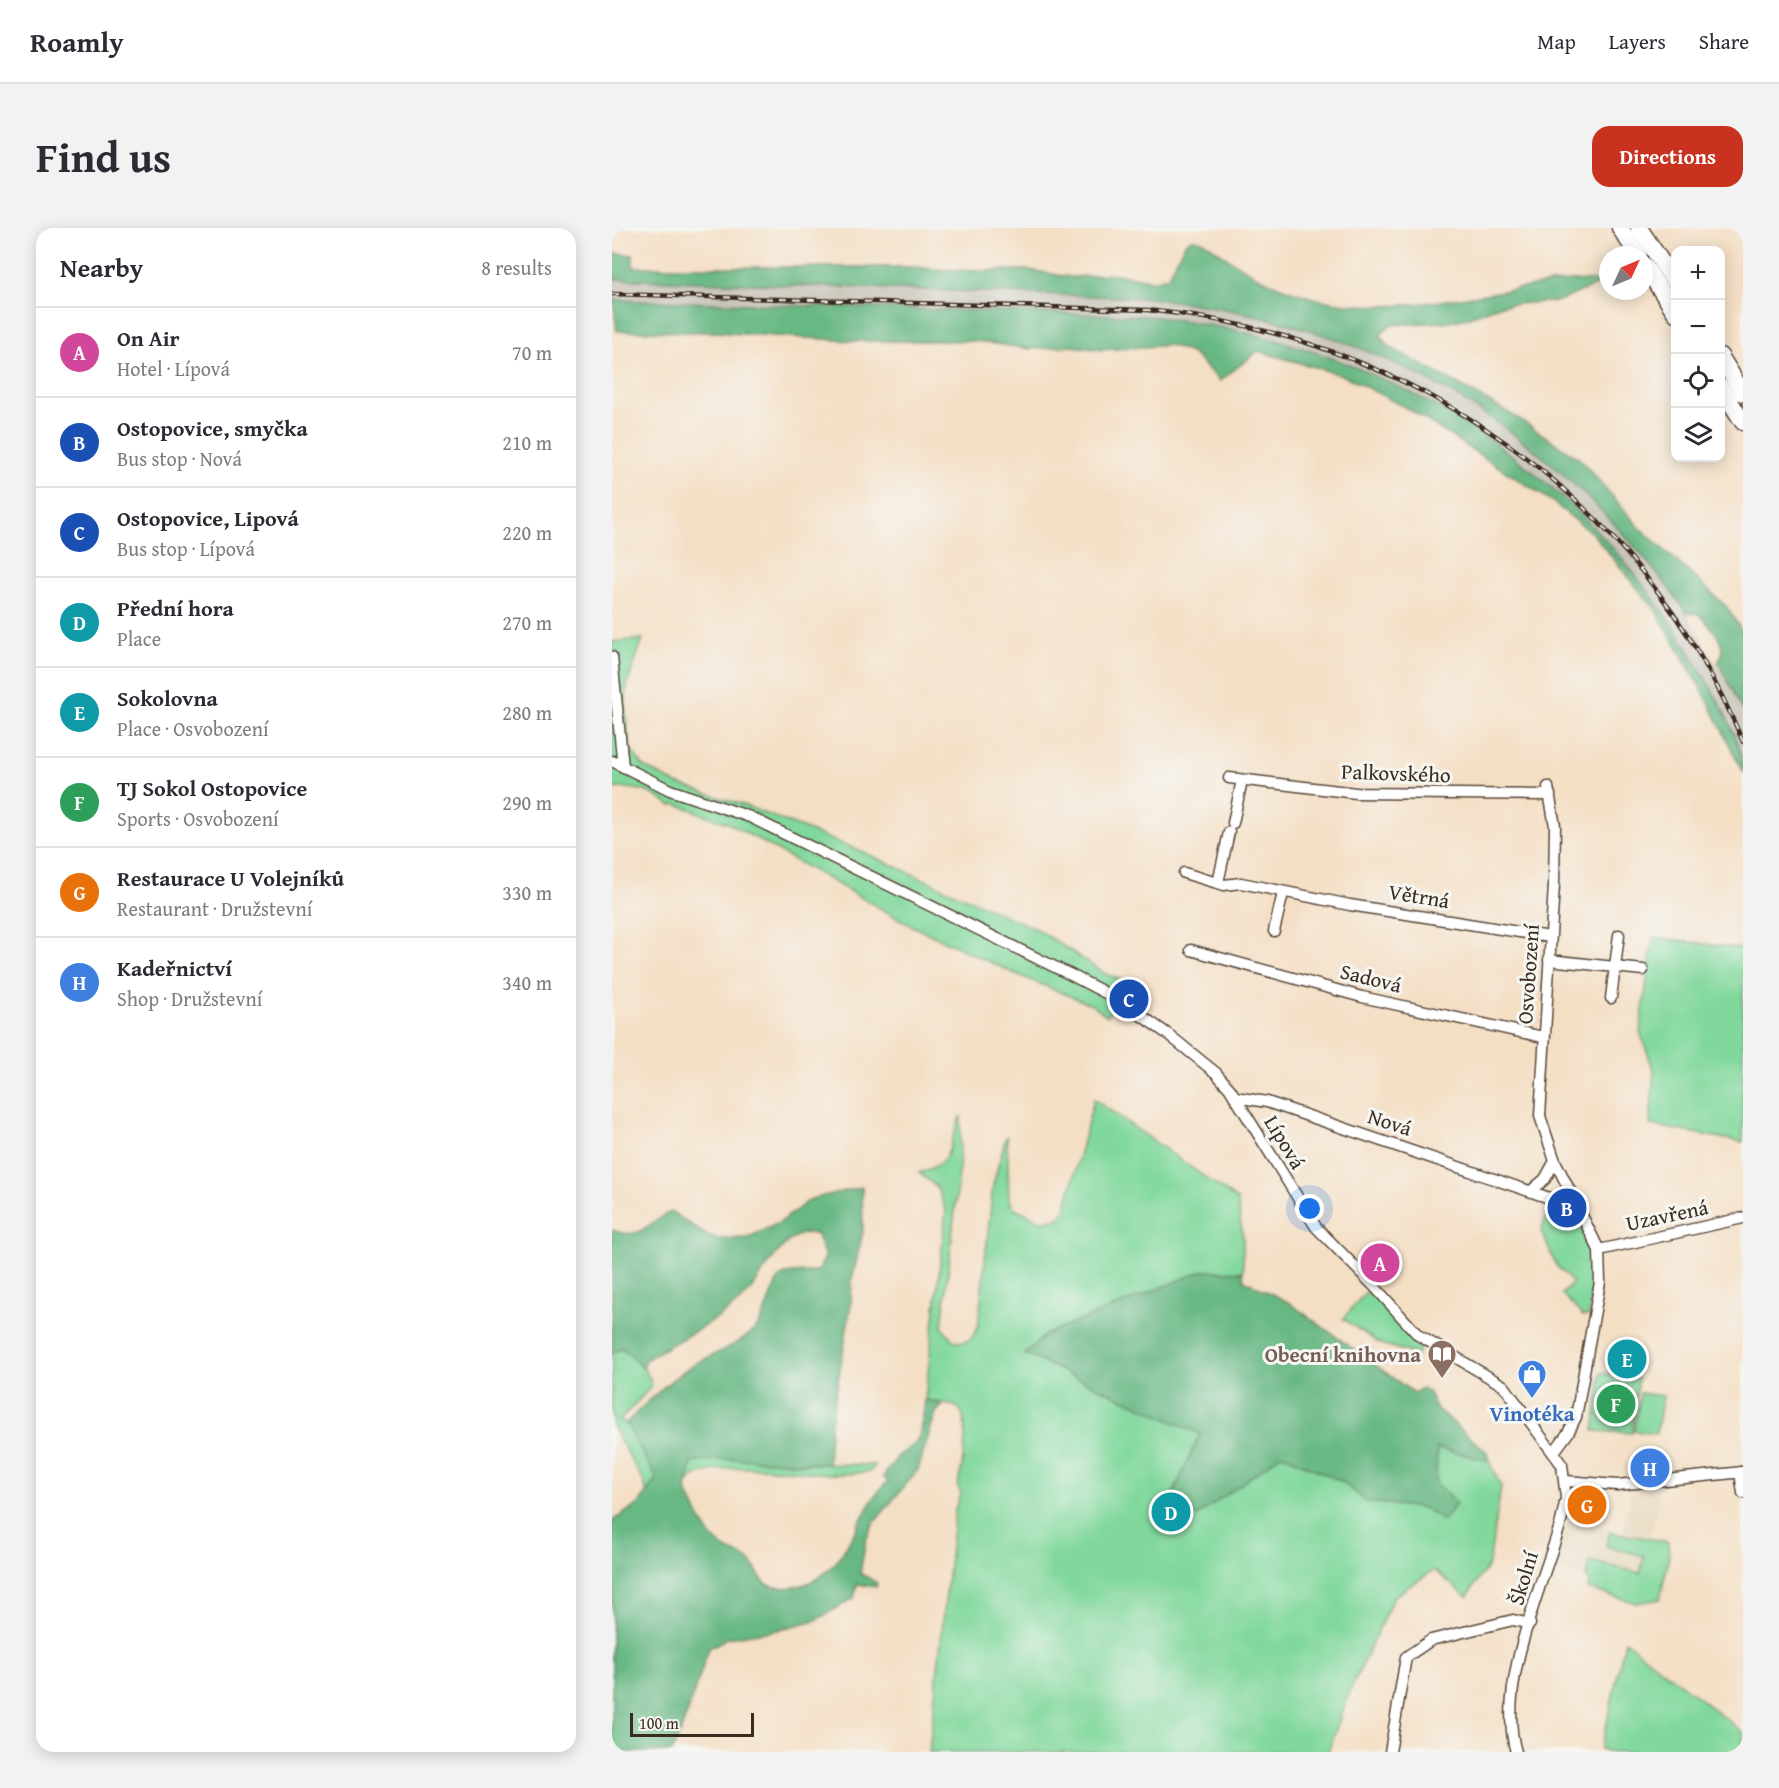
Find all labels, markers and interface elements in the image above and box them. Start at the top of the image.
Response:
text: Roamly [30,21,124,62]
text: Map [1537,26,1576,57]
text: Layers [1609,26,1666,57]
text: Share [1699,26,1749,57]
text: Find us [36,126,171,187]
button: Directions [1592,126,1743,187]
north arrow [1599,246,1653,300]
map controls [1671,246,1725,462]
button: + [1671,246,1725,300]
text: Nearby [60,248,143,287]
text: 8 results [481,253,552,282]
button: − [1671,300,1725,354]
text: On Air [117,322,180,354]
text: A [73,338,86,367]
text: 70 m [512,338,552,367]
text: Hotel · Lípová [117,354,230,383]
button: locate [1671,354,1725,408]
button: layers [1671,408,1725,462]
text: Ostopovice, smyčka [117,412,308,444]
text: B [73,428,86,457]
text: 210 m [502,428,552,457]
text: Bus stop · Nová [117,444,242,473]
text: Ostopovice, Lipová [117,502,299,534]
text: C [74,518,85,547]
text: 220 m [502,518,552,547]
text: Bus stop · Lípová [117,534,255,563]
text: Přední hora [117,592,234,624]
text: D [73,608,86,637]
text: 270 m [502,608,552,637]
text: Place [117,624,161,653]
text: Sokolovna [117,682,218,714]
text: E [74,698,85,727]
text: 280 m [502,698,552,727]
text: Place · Osvobození [117,714,269,743]
street label: Palkovského [1341,756,1451,790]
text: TJ Sokol Ostopovice [117,772,307,804]
text: F [74,788,85,817]
text: 290 m [502,788,552,817]
text: Sports · Osvobození [117,804,279,833]
text: Restaurace U Volejníků [117,862,344,894]
street label: Větrná [1386,876,1452,916]
text: G [73,878,86,907]
text: 330 m [502,878,552,907]
text: Restaurant · Družstevní [117,894,312,923]
street label: Osvobození [1509,922,1547,1025]
text: Kadeřnictví [117,952,232,984]
street label: Sadová [1337,955,1405,1001]
text: H [73,968,86,997]
text: 340 m [502,968,552,997]
pin: C [1110,976,1148,1022]
text: Shop · Družstevní [117,984,262,1013]
street label: Nová [1364,1100,1416,1144]
street label: Lípová [1257,1109,1313,1175]
pin: B [1548,1186,1586,1230]
street label: Uzavřená [1623,1191,1711,1239]
your location [1295,1194,1324,1223]
pin: A [1360,1240,1400,1286]
pin: E [1608,1336,1646,1382]
library icon: Obecní knihovna [1426,1338,1458,1380]
place label: Obecní knihovna [1265,1339,1421,1370]
shop icon: Vinotéka [1516,1358,1548,1400]
pin: F [1596,1382,1636,1426]
place label: Vinotéka [1489,1398,1575,1429]
pin: H [1630,1446,1670,1490]
pin: G [1568,1482,1606,1528]
pin: D [1152,1490,1190,1534]
street label: Školní [1500,1546,1546,1609]
scale bar [630,1710,754,1738]
text: 100 m [639,1711,679,1735]

